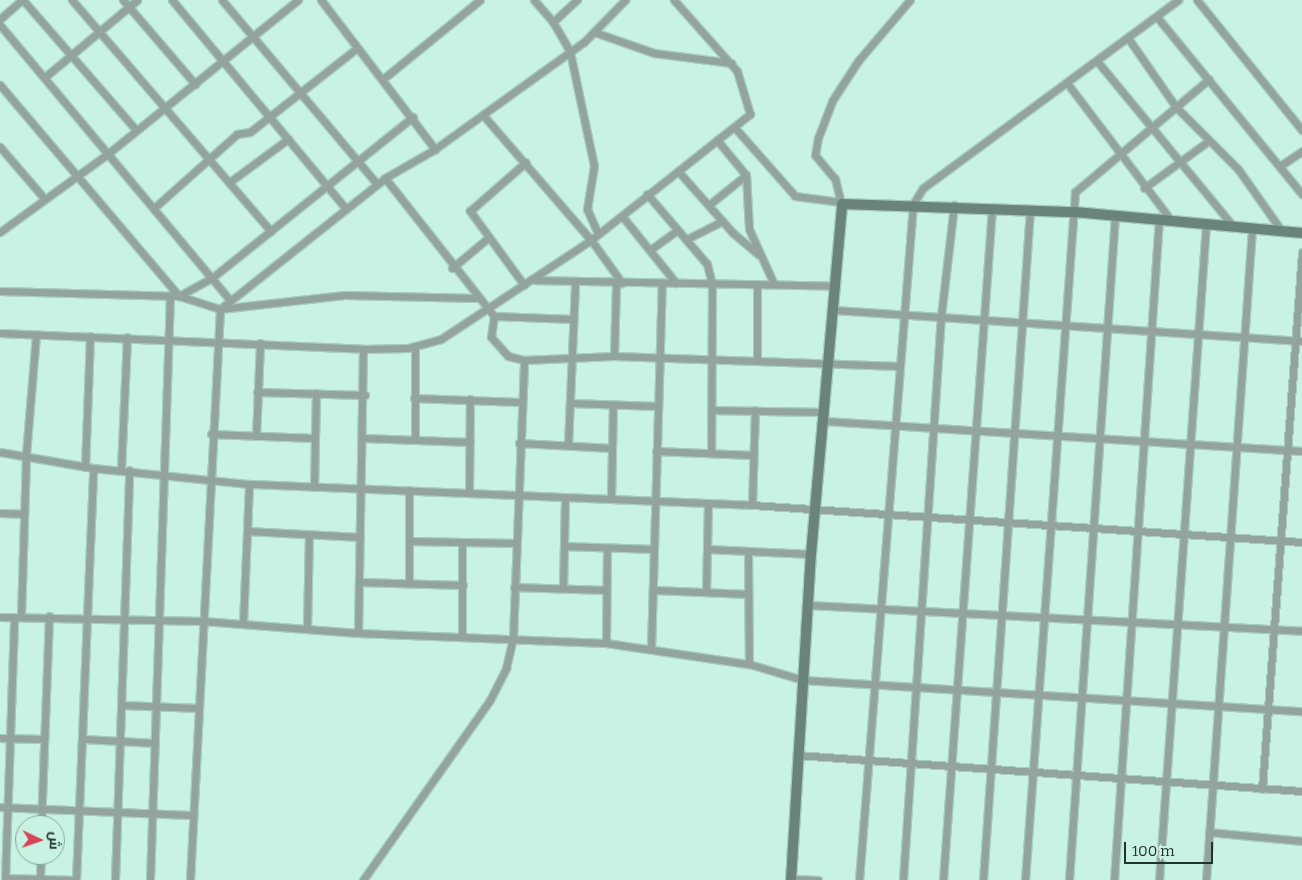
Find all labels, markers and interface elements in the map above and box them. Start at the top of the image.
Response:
north arrow [15,815,65,865]
text: ش [46,831,63,850]
scale bar [1127,832,1216,864]
text: 100 m [1132,842,1175,860]

